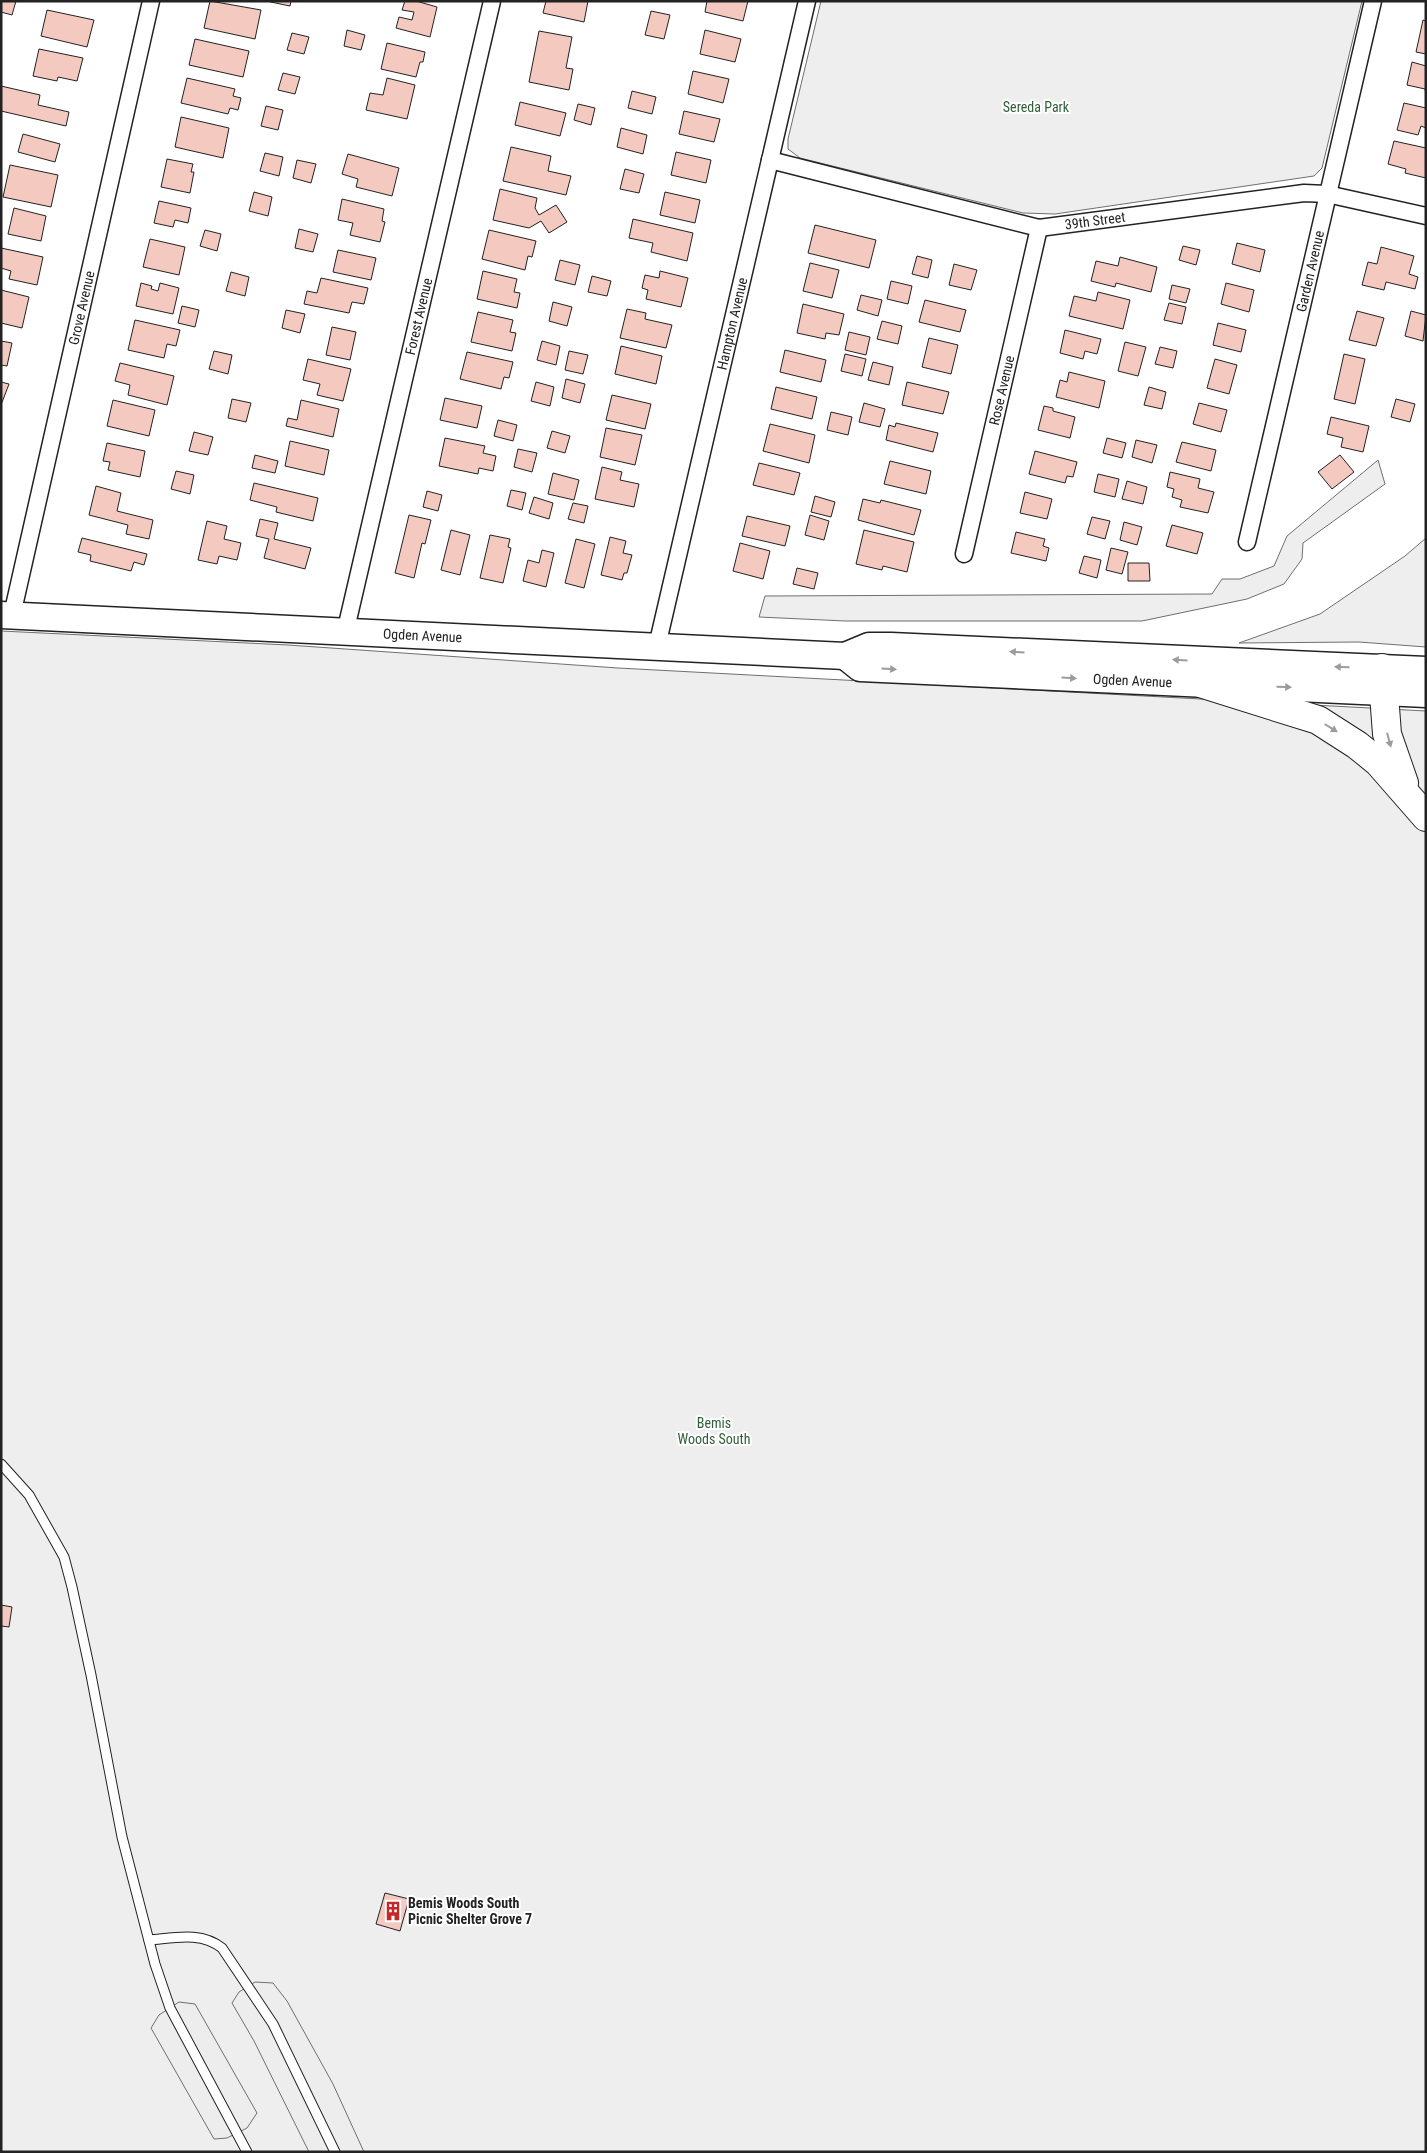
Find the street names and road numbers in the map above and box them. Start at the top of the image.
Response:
street label: 39th Street [1064,209,1126,233]
street label: Garden Avenue [1293,229,1327,313]
street label: Grove Avenue [65,269,98,346]
street label: Hampton Avenue [714,275,751,371]
street label: Forest Avenue [402,276,435,356]
street label: Rose Avenue [986,353,1018,427]
street label: Ogden Avenue [383,626,463,645]
street label: Ogden Avenue [1093,671,1173,690]

